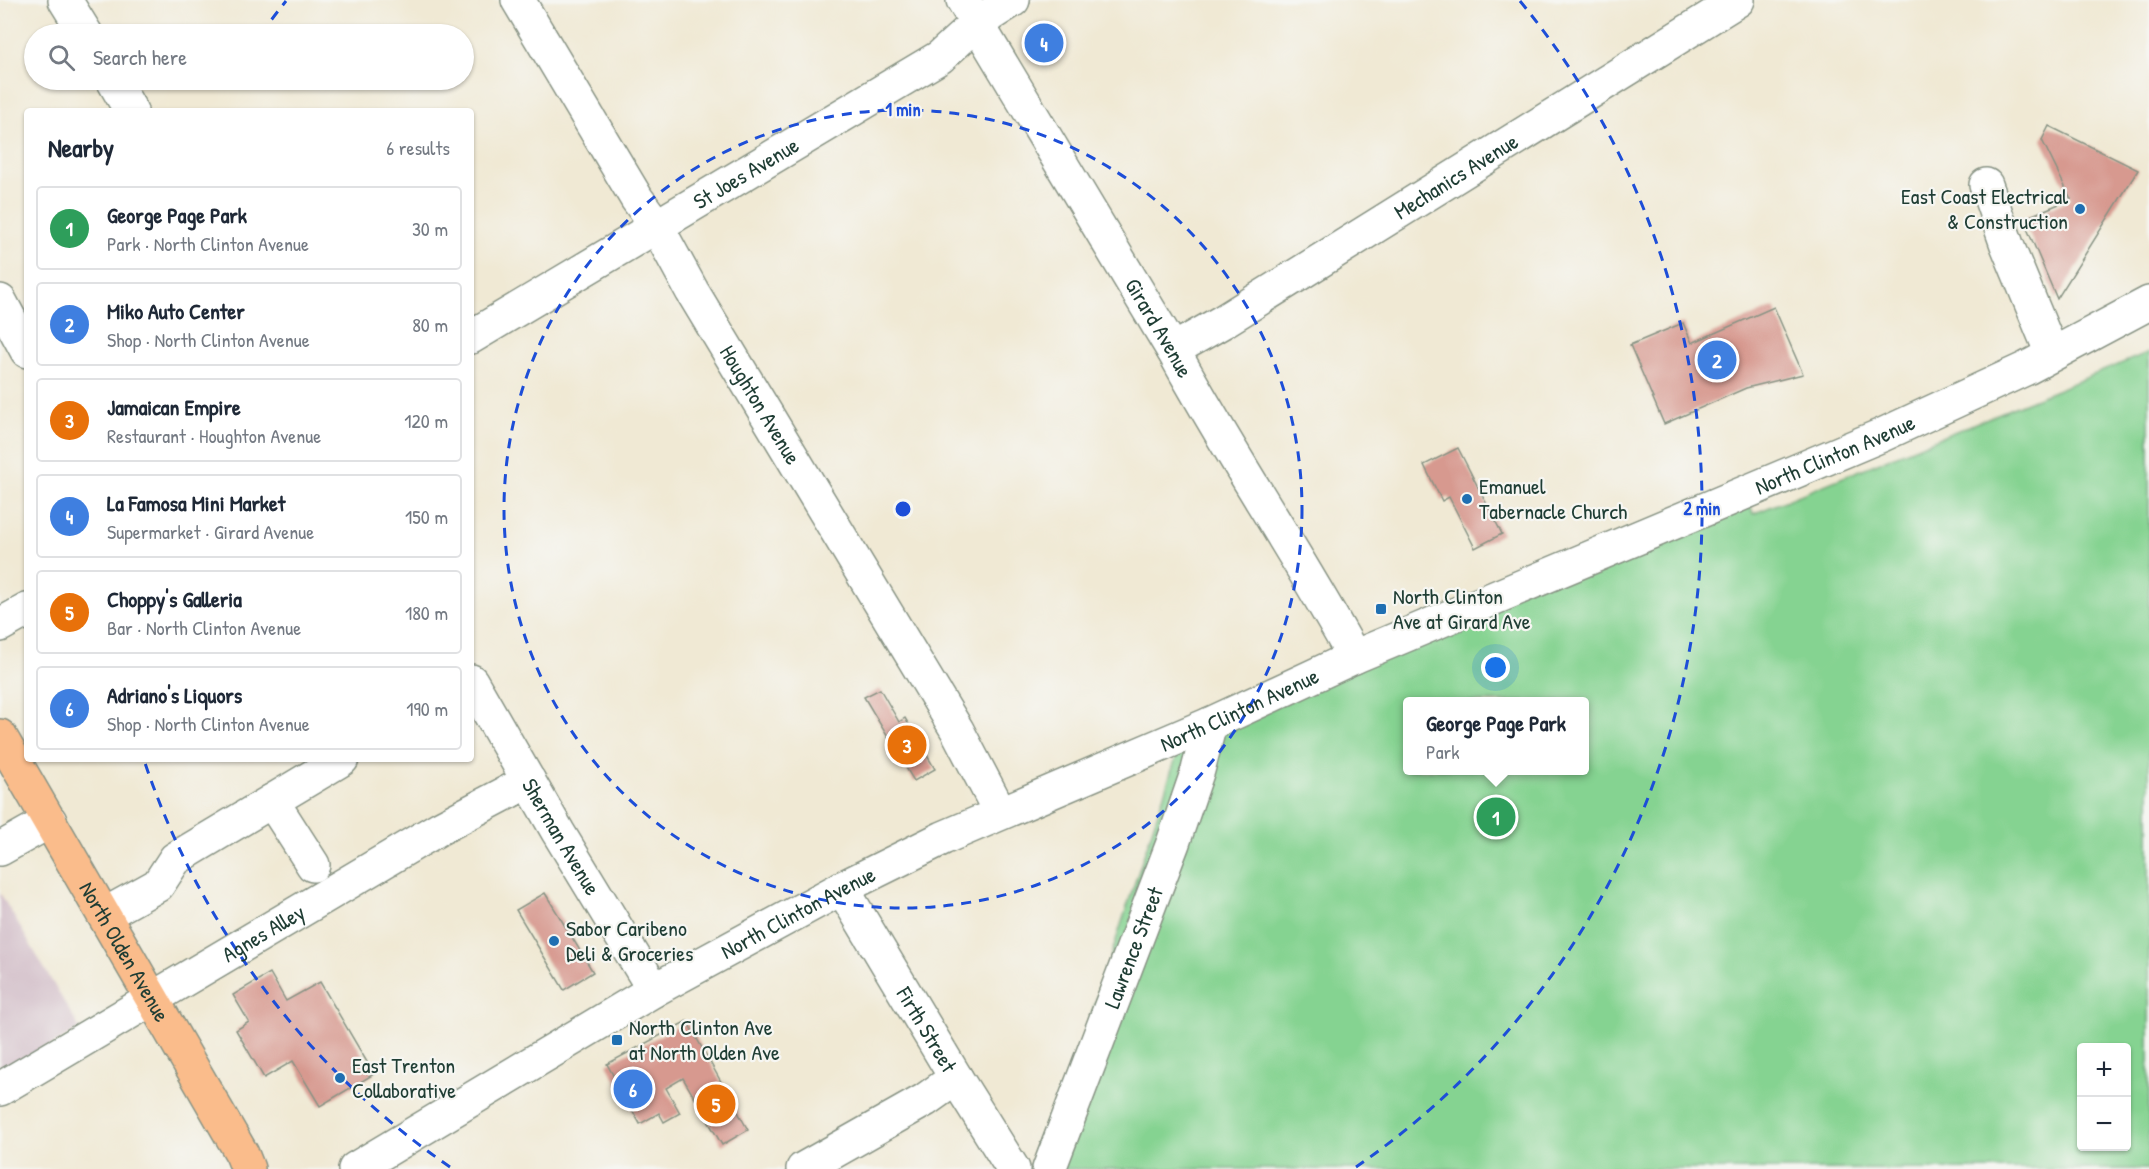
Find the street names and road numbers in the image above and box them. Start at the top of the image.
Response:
street label: Mechanics Avenue [1388,126,1524,226]
street label: St Joes Avenue [687,130,804,216]
street label: Girard Avenue [1118,272,1200,383]
street label: Houghton Avenue [713,339,808,470]
street label: North Clinton Avenue [1750,407,1920,502]
street label: North Clinton Avenue [1155,660,1324,759]
street label: Sherman Avenue [515,773,608,901]
street label: North Clinton Avenue [715,859,880,966]
street label: North Olden Avenue [72,876,177,1027]
street label: Lawrence Street [1097,882,1170,1013]
street label: Agnes Alley [216,897,310,969]
street label: Firth Street [889,980,964,1078]

